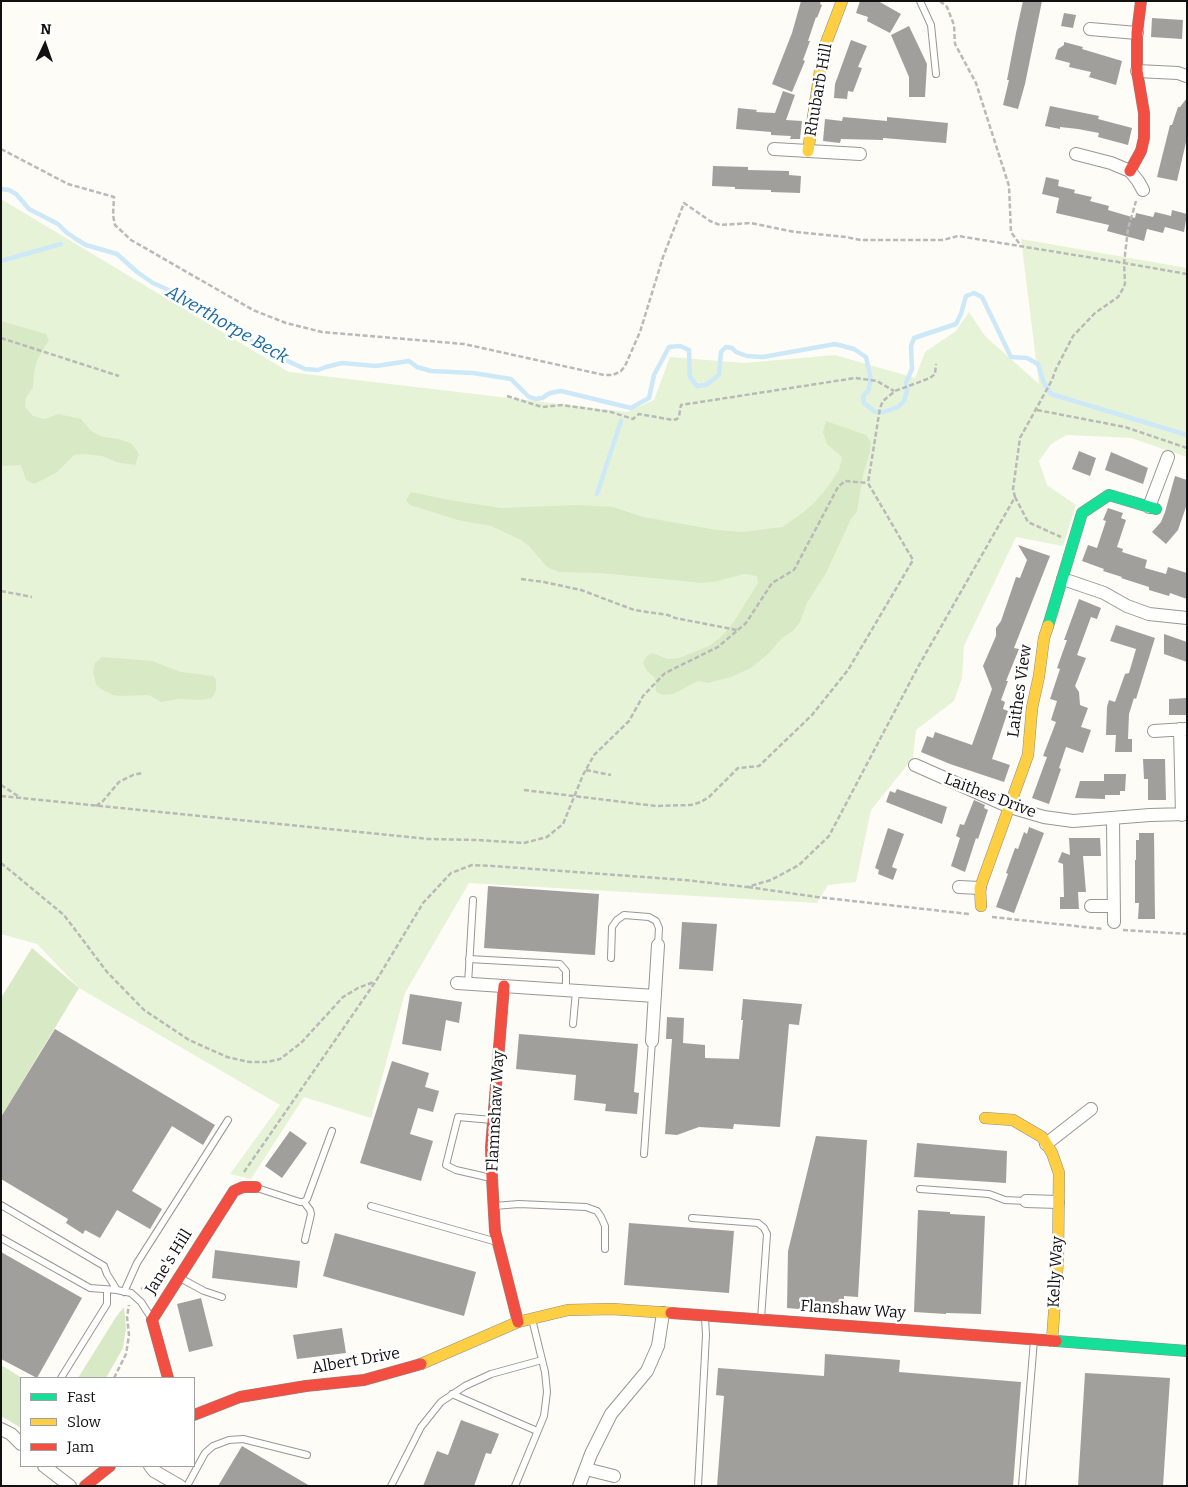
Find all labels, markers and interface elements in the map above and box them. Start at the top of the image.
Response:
north arrow [20,20,70,70]
text: N [40,21,52,38]
street label: Rhubarb Hill [801,42,837,138]
water label: Alverthorpe Beck [162,281,292,369]
street label: Laithes View [1004,643,1036,739]
street label: Laithes Drive [941,770,1039,822]
street label: Flamnshaw Way [483,1050,509,1172]
street label: Jane's Hill [141,1226,197,1298]
street label: Kelly Way [1045,1236,1067,1308]
street label: Flanshaw Way [800,1297,906,1323]
street label: Albert Drive [310,1344,402,1378]
legend [20,1377,195,1467]
text: Fast [67,1388,96,1406]
text: Slow [67,1413,101,1431]
text: Jam [67,1438,94,1456]

